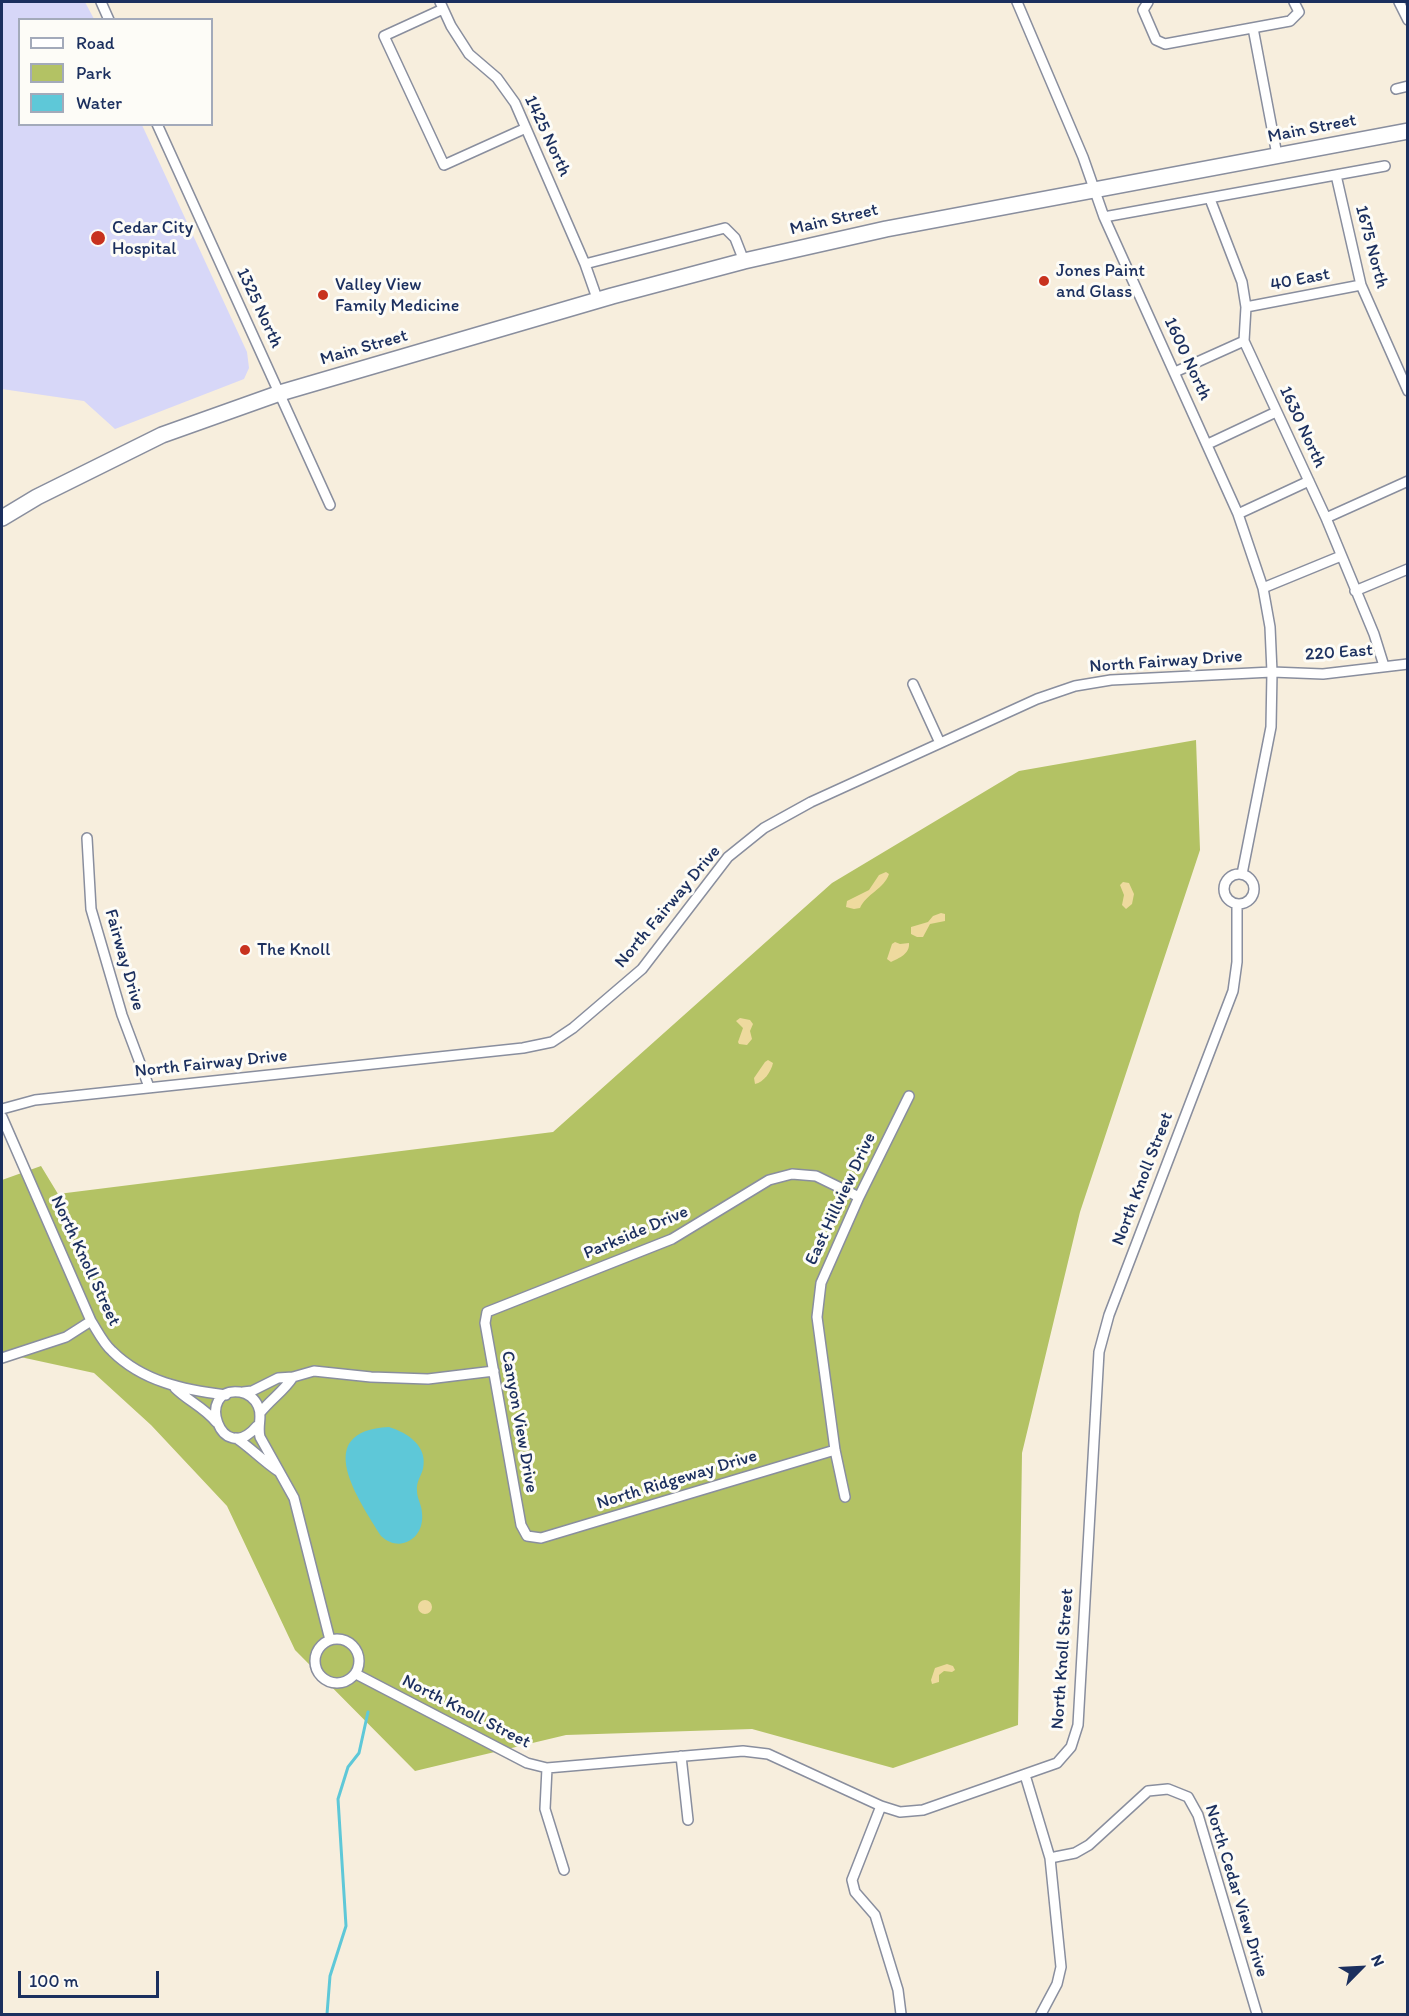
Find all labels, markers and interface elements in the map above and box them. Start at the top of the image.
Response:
legend [18,18,213,126]
text: Road [76,32,115,54]
text: Park [76,62,111,84]
text: Water [76,92,122,114]
street label: 1425 North [519,92,575,180]
street label: Main Street [1266,110,1358,148]
street label: Main Street [788,199,880,241]
street label: 1675 North [1350,203,1392,291]
place label: Cedar City Hospital [112,217,193,260]
marker: Cedar City Hospital [89,229,107,247]
place label: Jones Paint and Glass [1056,260,1145,302]
street label: 1325 North [231,264,287,352]
street label: 40 East [1268,264,1332,296]
place label: Valley View Family Medicine [335,274,459,316]
marker: Jones Paint and Glass [1037,274,1051,288]
marker: Valley View Family Medicine [316,288,330,302]
street label: 1600 North [1158,314,1216,404]
street label: Main Street [318,325,410,371]
street label: 1630 North [1274,383,1330,471]
street label: 220 East [1304,640,1374,666]
street label: North Fairway Drive [1089,646,1243,678]
street label: North Fairway Drive [610,841,726,973]
street label: Fairway Drive [99,907,149,1013]
place label: The Knoll [257,939,330,961]
marker: The Knoll [238,943,252,957]
street label: North Fairway Drive [134,1045,288,1083]
street label: North Knoll Street [1108,1109,1178,1249]
street label: East Hillview Drive [801,1129,881,1269]
street label: North Knoll Street [45,1192,125,1330]
street label: Parkside Drive [581,1201,691,1265]
street label: Canyon View Drive [496,1349,542,1495]
street label: North Ridgeway Drive [594,1445,760,1515]
street label: North Knoll Street [1047,1588,1079,1730]
street label: North Knoll Street [398,1670,534,1754]
street label: North Cedar View Drive [1199,1802,1273,1980]
north arrow [1331,1938,1391,1998]
text: N [1367,1952,1389,1969]
scale bar [21,1959,162,1997]
text: 100 m [29,1970,79,1992]

